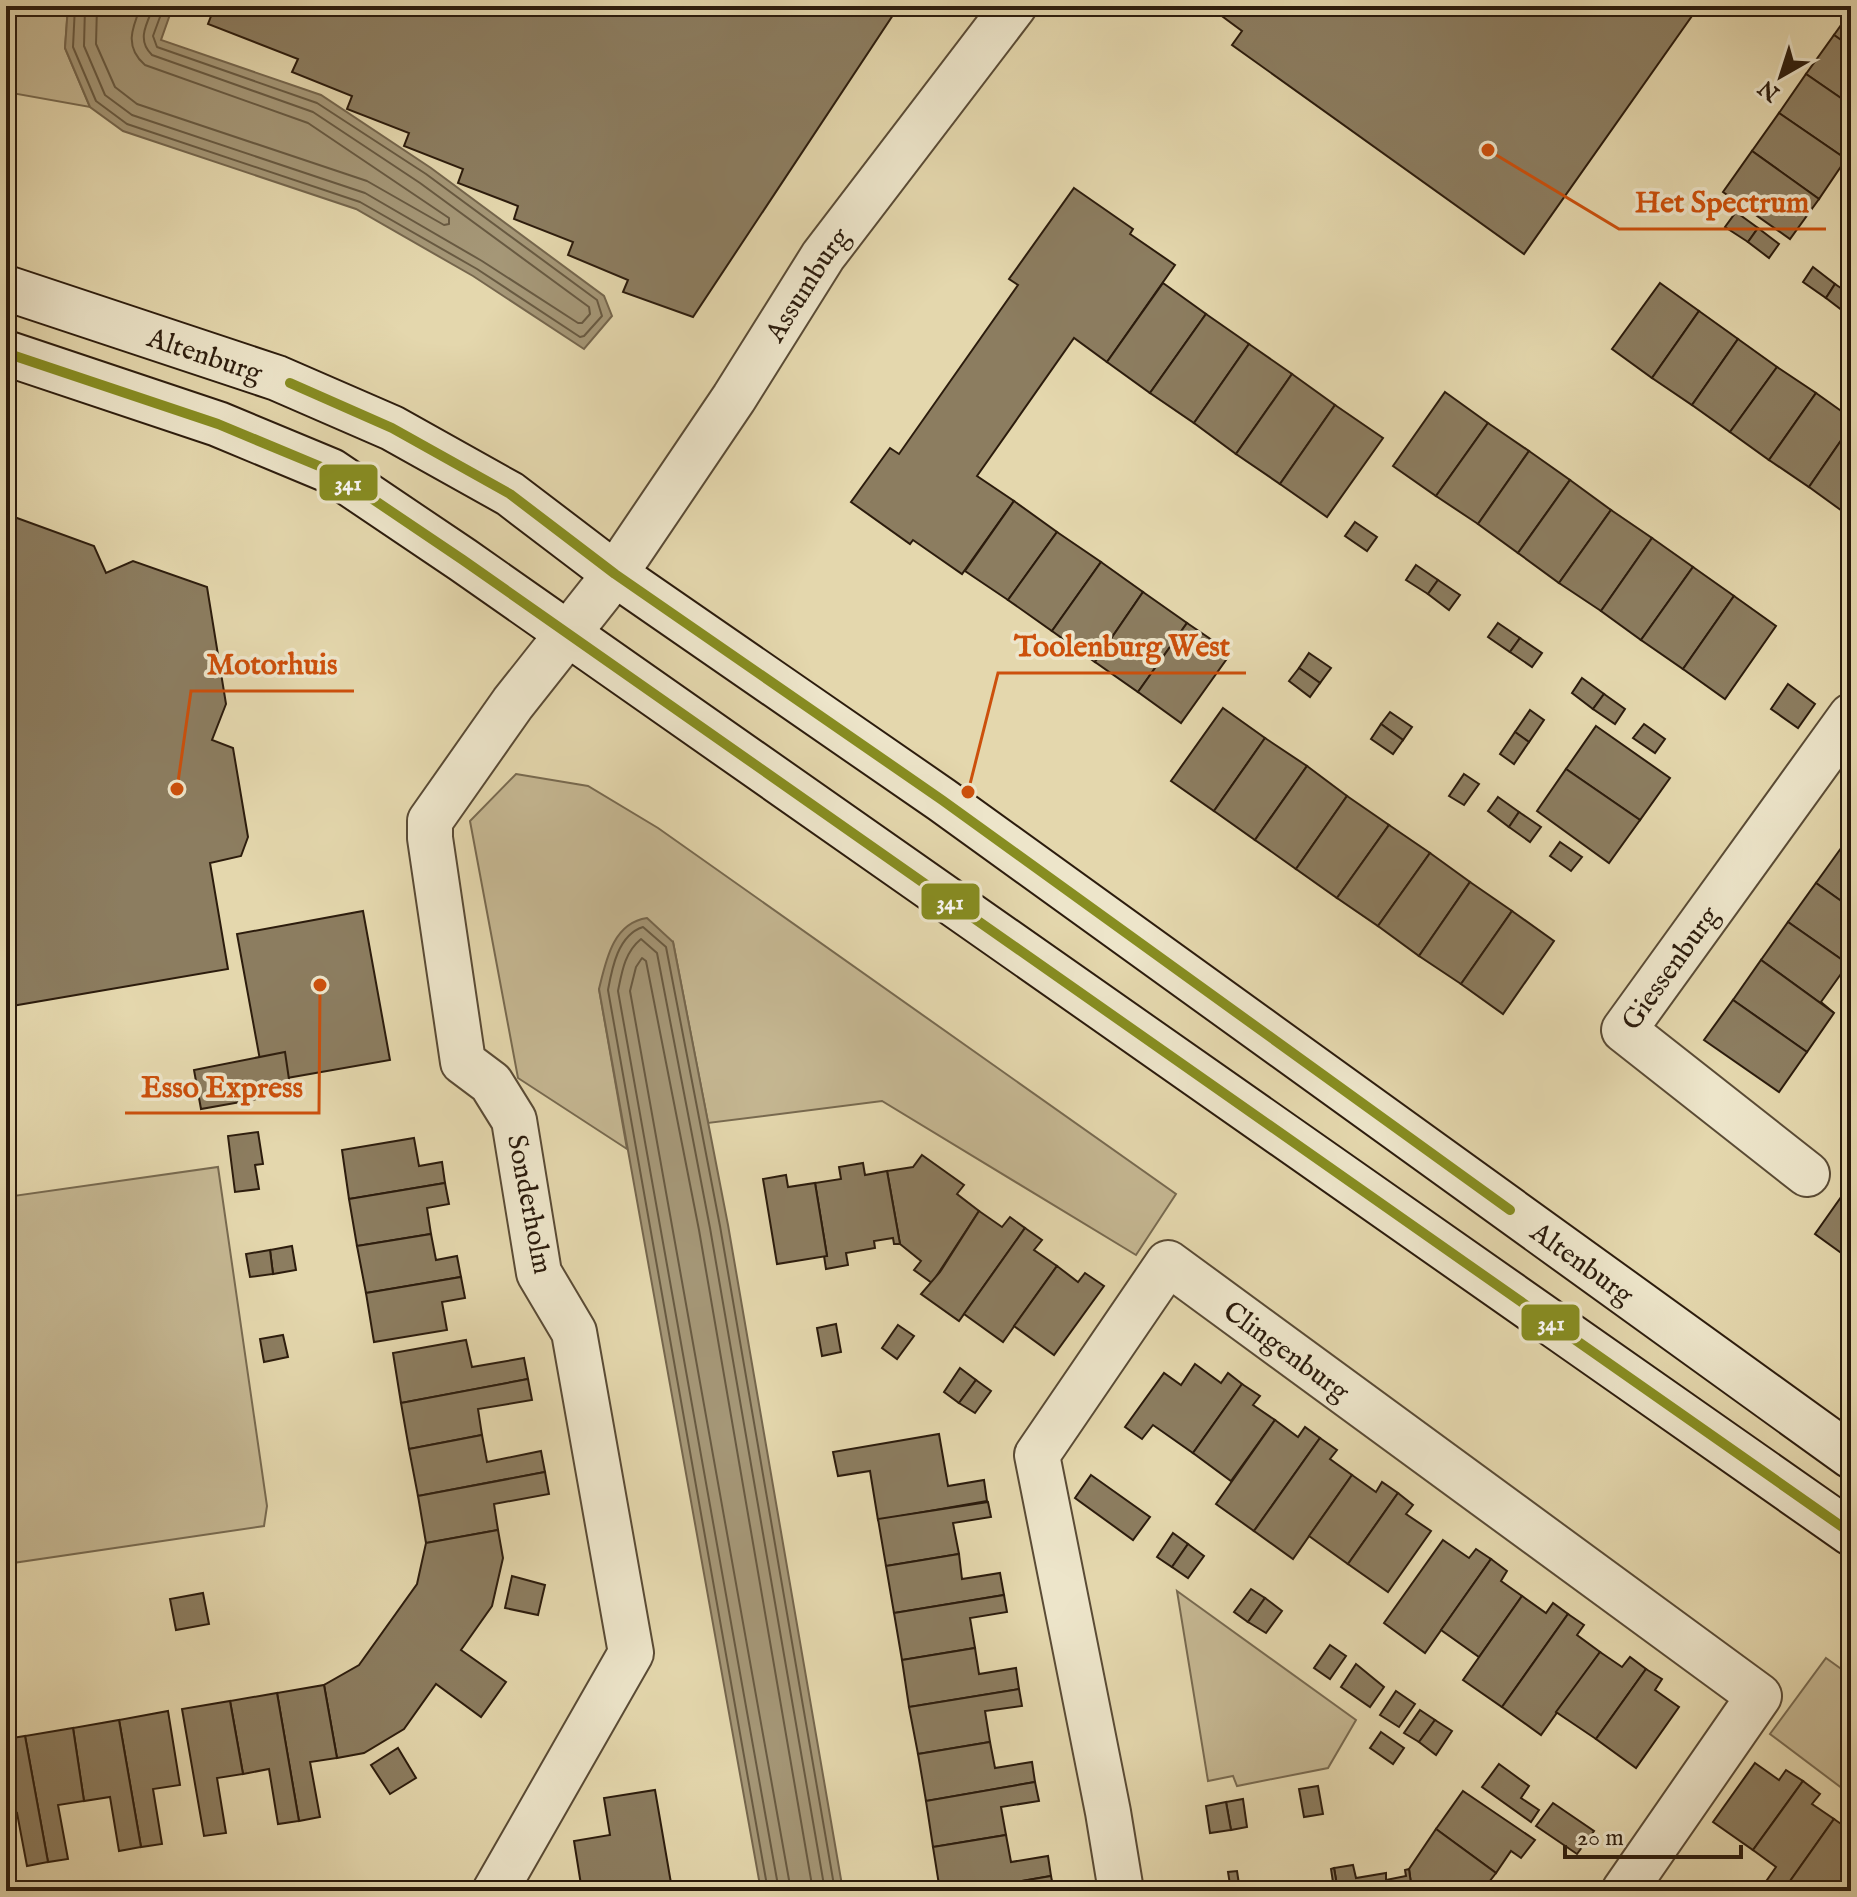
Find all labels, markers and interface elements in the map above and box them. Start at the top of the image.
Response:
north arrow [1741,36,1821,116]
text: N [1753,73,1787,107]
callout: Het Spectrum [1619,175,1826,229]
text: Het Spectrum [1635,185,1809,223]
street label: Assumburg [758,221,859,350]
street label: Altenburg [142,321,267,392]
line badge: 341 [318,463,379,502]
text: 341 [334,470,362,498]
callout: Toolenburg West [998,619,1246,673]
text: Toolenburg West [1013,629,1231,667]
callout: Motorhuis [191,637,354,691]
text: Motorhuis [206,647,338,685]
line badge: 341 [920,882,981,921]
text: 341 [936,889,964,917]
street label: Giessenburg [1615,899,1728,1038]
callout: Esso Express [125,1059,319,1113]
text: Esso Express [141,1070,303,1108]
street label: Sonderholm [498,1132,559,1277]
street label: Altenburg [1522,1215,1640,1314]
street label: Clingenburg [1216,1294,1356,1410]
line badge: 341 [1520,1303,1581,1342]
text: 341 [1537,1310,1565,1338]
scale bar [1565,1809,1741,1859]
text: 20 m [1577,1823,1624,1854]

